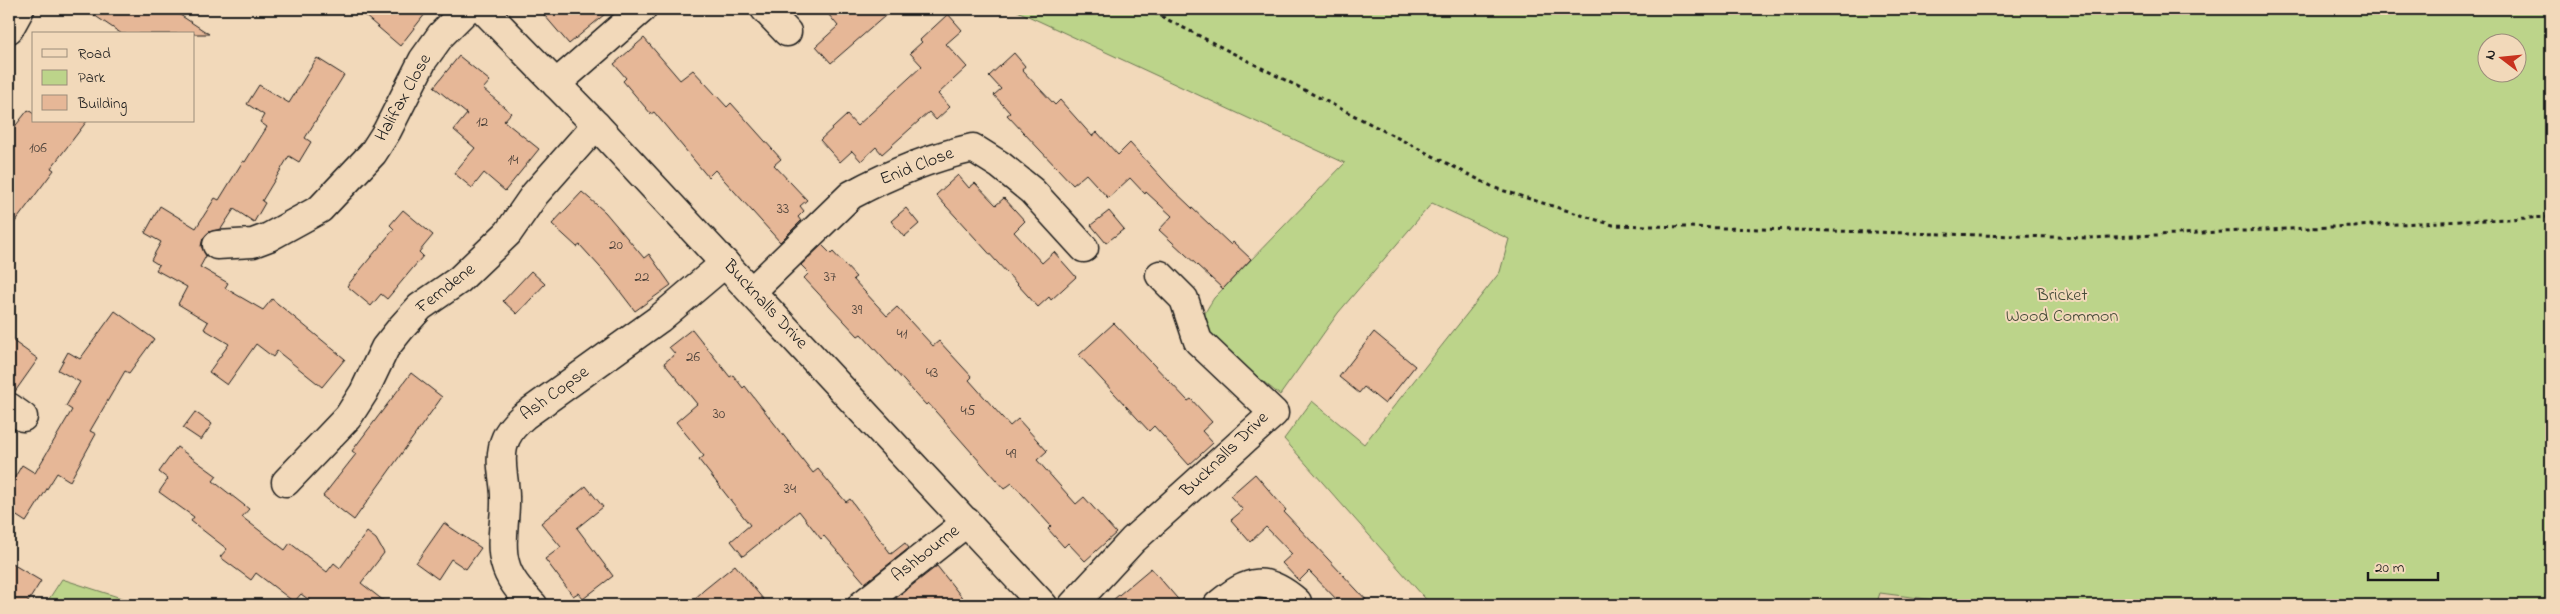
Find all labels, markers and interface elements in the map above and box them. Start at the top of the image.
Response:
legend [32,32,195,122]
north arrow [2478,32,2528,82]
text: Road [78,43,111,65]
text: N [2480,47,2502,62]
street label: Halifax Close [369,49,439,147]
text: Park [78,67,106,89]
text: Building [77,93,127,116]
house number: 12 [476,111,489,133]
house number: 106 [29,137,47,159]
street label: Enid Close [876,141,959,193]
house number: 14 [508,149,518,171]
house number: 33 [777,198,789,220]
house number: 20 [609,234,623,256]
street label: Bucknalls Drive [716,254,814,356]
street label: Ferndene [410,257,482,321]
house number: 22 [635,266,650,288]
house number: 37 [824,266,836,288]
park label: Bricket Wood Common [2006,283,2118,330]
house number: 39 [852,299,863,321]
house number: 41 [897,323,908,345]
house number: 26 [686,346,700,368]
street label: Ash Copse [515,360,596,428]
house number: 43 [926,362,938,384]
house number: 45 [961,400,976,422]
house number: 30 [713,403,726,425]
street label: Bucknalls Drive [1174,405,1276,505]
house number: 49 [1006,443,1017,465]
house number: 34 [784,478,796,500]
street label: Ashbourne [886,518,966,589]
scale bar [2368,549,2438,581]
text: 20 m [2375,557,2405,579]

